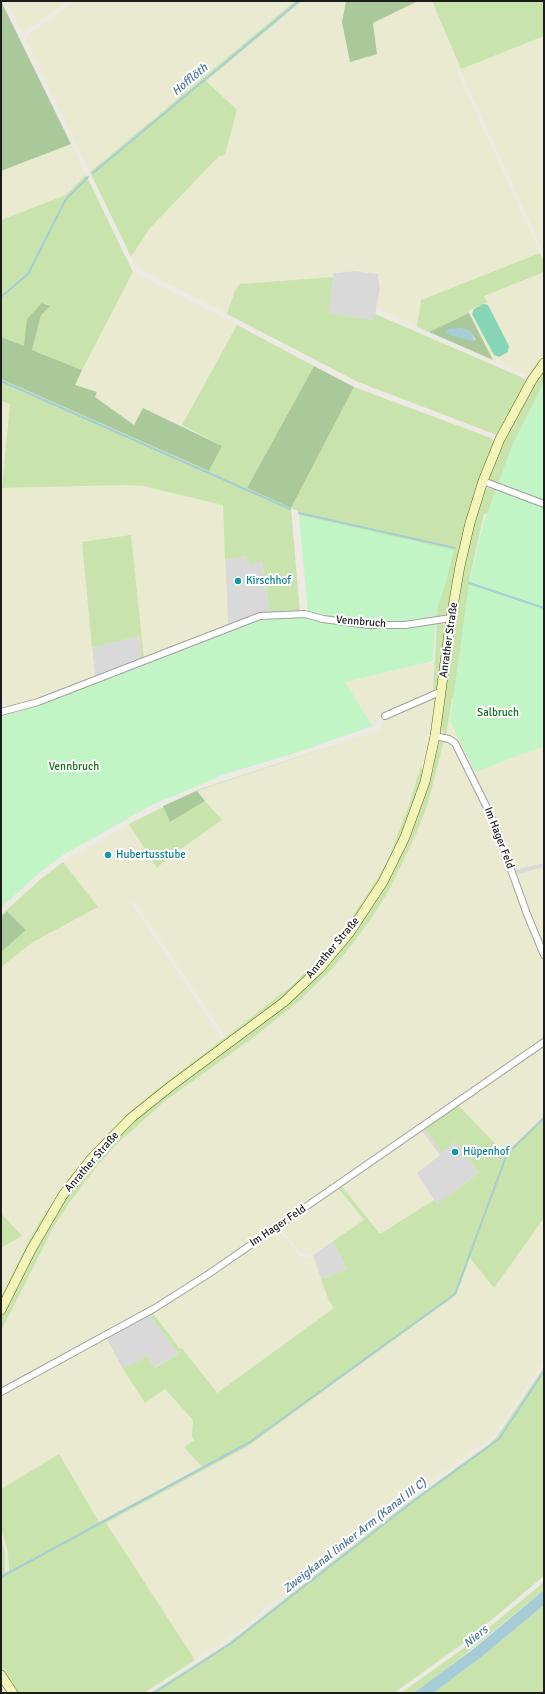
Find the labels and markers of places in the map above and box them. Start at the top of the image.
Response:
place label: Kirschhof [246,574,291,588]
marker: Kirschhof [233,576,243,586]
place label: Hubertusstube [116,848,186,862]
marker: Hubertusstube [103,850,113,860]
place label: Hüpenhof [463,1145,509,1159]
marker: Hüpenhof [450,1147,460,1157]

